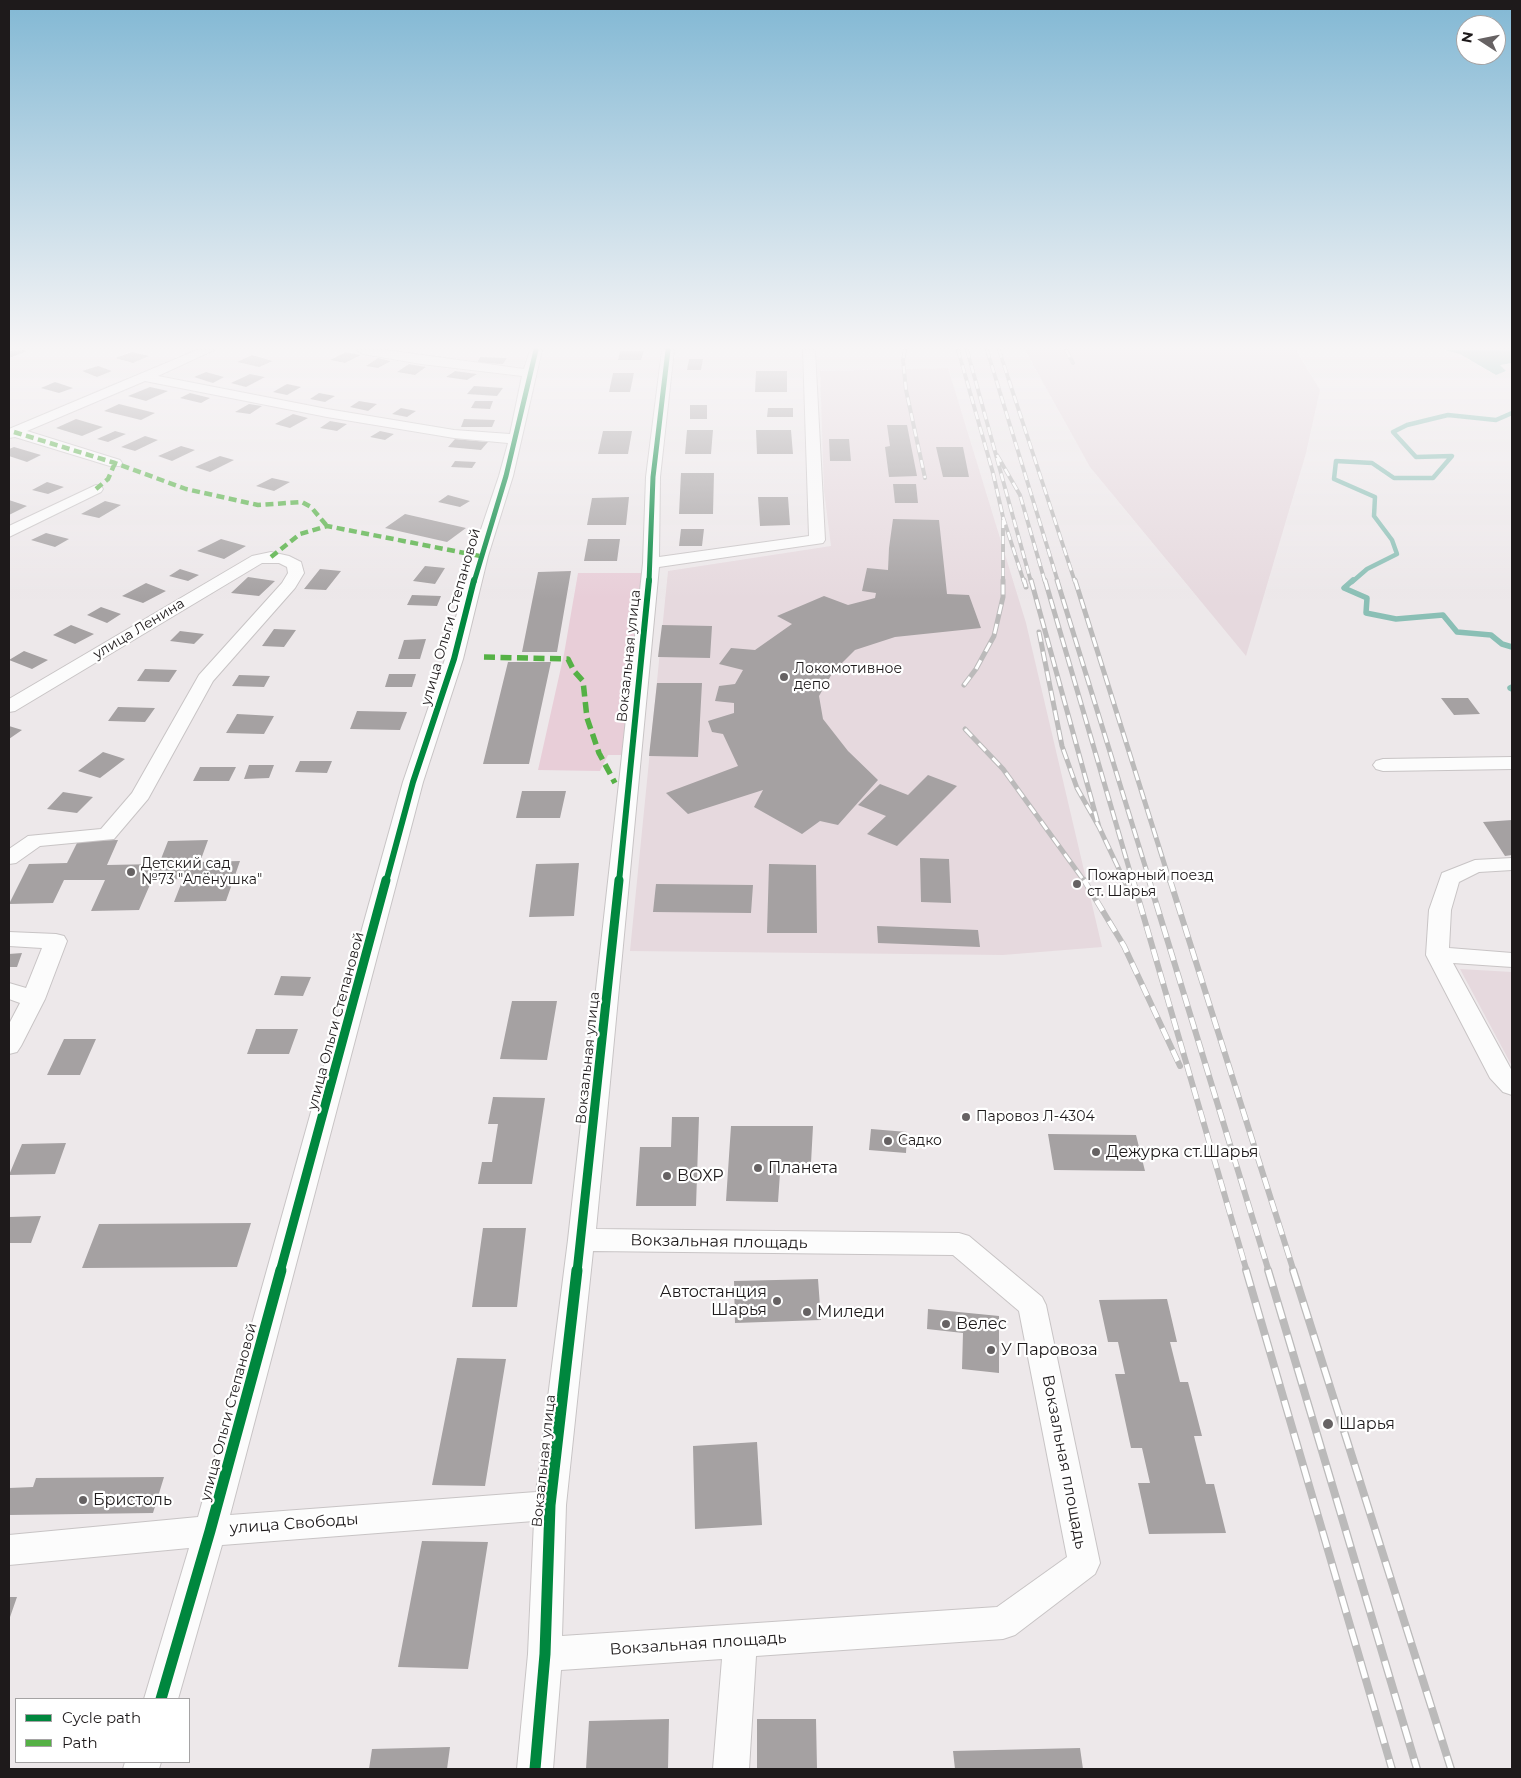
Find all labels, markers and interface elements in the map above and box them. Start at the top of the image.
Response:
north arrow [1456,15,1506,65]
text: N [1457,30,1477,45]
street label: улица Ольги Степановой [418,526,484,708]
street label: Вокзальная улица [614,589,644,723]
street label: улица Ленина [90,595,188,663]
place label: Локомотивное депо [794,661,902,694]
marker: Локомотивное депо [778,671,790,683]
place label: Детский сад №73 "Алёнушка" [141,856,262,889]
marker: Детский сад №73 "Алёнушка" [125,866,137,878]
place label: Пожарный поезд ст. Шарья [1087,868,1214,900]
marker: Пожарный поезд ст. Шарья [1071,878,1083,890]
street label: улица Ольги Степановой [304,930,368,1112]
street label: Вокзальная улица [573,991,603,1125]
place label: Паровоз Л-4304 [976,1109,1095,1125]
marker: Паровоз Л-4304 [960,1111,972,1123]
place label: Садко [898,1133,942,1149]
marker: Садко [882,1135,894,1147]
place label: Дежурка ст.Шарья [1106,1142,1259,1162]
marker: Дежурка ст.Шарья [1090,1146,1102,1158]
place label: Планета [768,1158,838,1178]
marker: Планета [752,1162,764,1174]
place label: ВОХР [677,1166,724,1186]
marker: ВОХР [661,1170,673,1182]
street label: Вокзальная площадь [630,1231,808,1253]
place label: Автостанция Шарья [660,1282,767,1320]
marker: Автостанция Шарья [771,1295,783,1307]
place label: Миледи [817,1302,885,1322]
marker: Миледи [801,1306,813,1318]
place label: Велес [956,1314,1007,1334]
marker: Велес [940,1318,952,1330]
street label: улица Ольги Степановой [197,1321,261,1503]
place label: У Паровоза [1001,1340,1098,1360]
marker: У Паровоза [985,1344,997,1356]
street label: Вокзальная площадь [1038,1373,1090,1551]
street label: Вокзальная улица [529,1394,559,1528]
place label: Шарья [1339,1414,1395,1434]
marker: Шарья [1321,1417,1335,1431]
place label: Бристоль [93,1490,172,1510]
marker: Бристоль [77,1494,89,1506]
street label: улица Свободы [229,1510,359,1538]
street label: Вокзальная площадь [609,1628,787,1660]
legend [15,1698,190,1763]
text: Cycle path [62,1708,141,1727]
text: Path [62,1733,98,1752]

